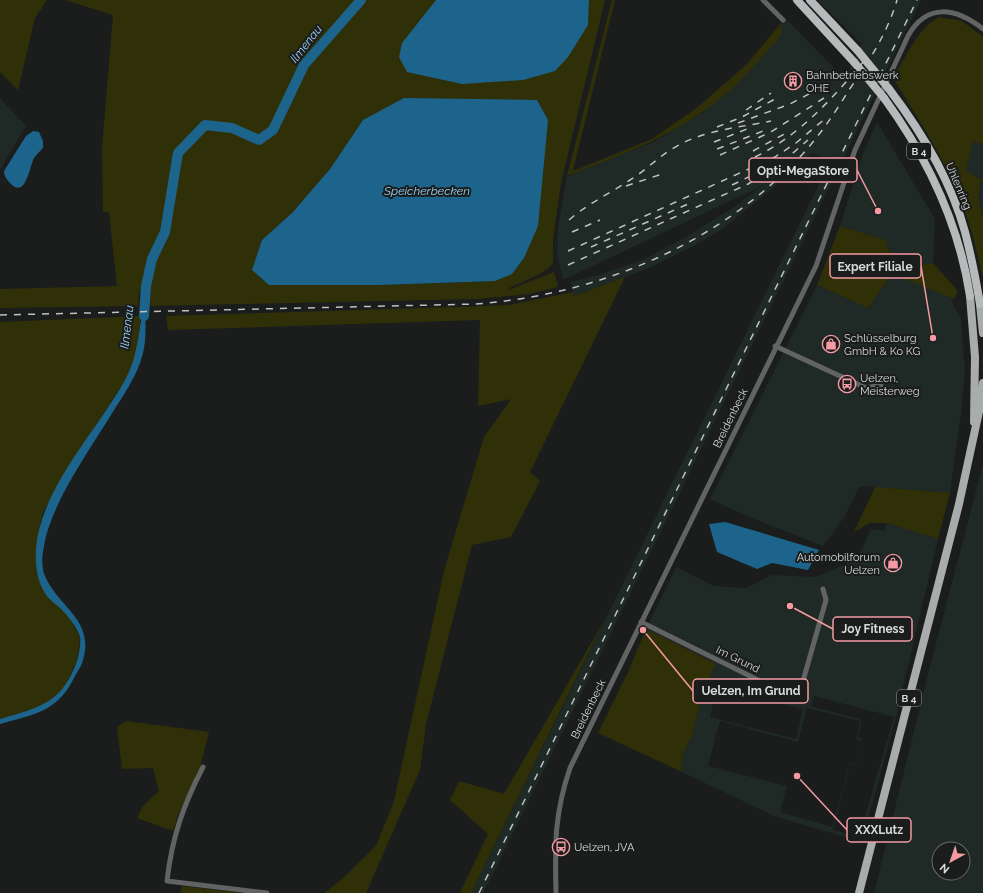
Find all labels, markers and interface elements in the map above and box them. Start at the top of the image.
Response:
water label: Ilmenau [287,22,325,66]
place label: Bahnbetriebswerk OHE [806,69,899,95]
building icon: Bahnbetriebswerk OHE [783,71,803,91]
road number: B 4 [907,143,931,159]
callout: Opti-MegaStore [749,158,857,182]
street label: Uhlenring [943,161,974,212]
text: Opti-MegaStore [757,164,849,178]
water label: Speicherbecken [383,184,470,198]
callout: Expert Filiale [830,254,921,278]
text: Expert Filiale [837,260,913,274]
water label: Ilmenau [117,304,137,350]
place label: Schlüsselburg GmbH & Ko KG [844,332,920,358]
shop icon: Schlüsselburg GmbH & Ko KG [821,334,841,354]
place label: Uelzen, Meisterweg [860,372,920,398]
bus stop icon: Uelzen, Meisterweg [837,374,857,394]
street label: Breidenbeck [710,386,751,450]
place label: Automobilforum Uelzen [797,551,880,577]
shop icon: Automobilforum Uelzen [883,553,903,573]
callout: Joy Fitness [833,617,912,641]
text: Joy Fitness [842,622,904,636]
street label: Im Grund [714,643,762,676]
street label: Breidenbeck [568,677,609,741]
callout: Uelzen, Im Grund [693,679,808,703]
text: Uelzen, Im Grund [701,684,801,698]
road number: B 4 [897,690,921,706]
callout: XXXLutz [847,818,911,842]
text: XXXLutz [854,823,903,837]
bus stop icon: Uelzen, JVA [551,837,571,857]
place label: Uelzen, JVA [574,841,635,854]
north arrow [931,841,971,881]
text: N [937,861,952,876]

